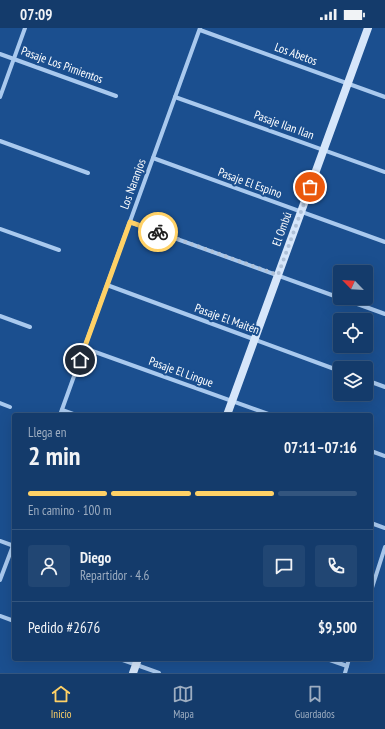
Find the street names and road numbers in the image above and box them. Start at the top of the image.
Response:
street label: Los Abetos [273,39,320,68]
street label: Pasaje Los Pimientos [19,43,105,86]
street label: Pasaje Ilan Ilan [252,107,316,142]
street label: Los Naranjos [116,157,149,211]
street label: Pasaje El Espino [216,164,284,201]
street label: El Ombú [268,210,295,248]
street label: Pasaje El Maitén [193,300,262,337]
street label: Pasaje El Lingue [147,353,215,390]

